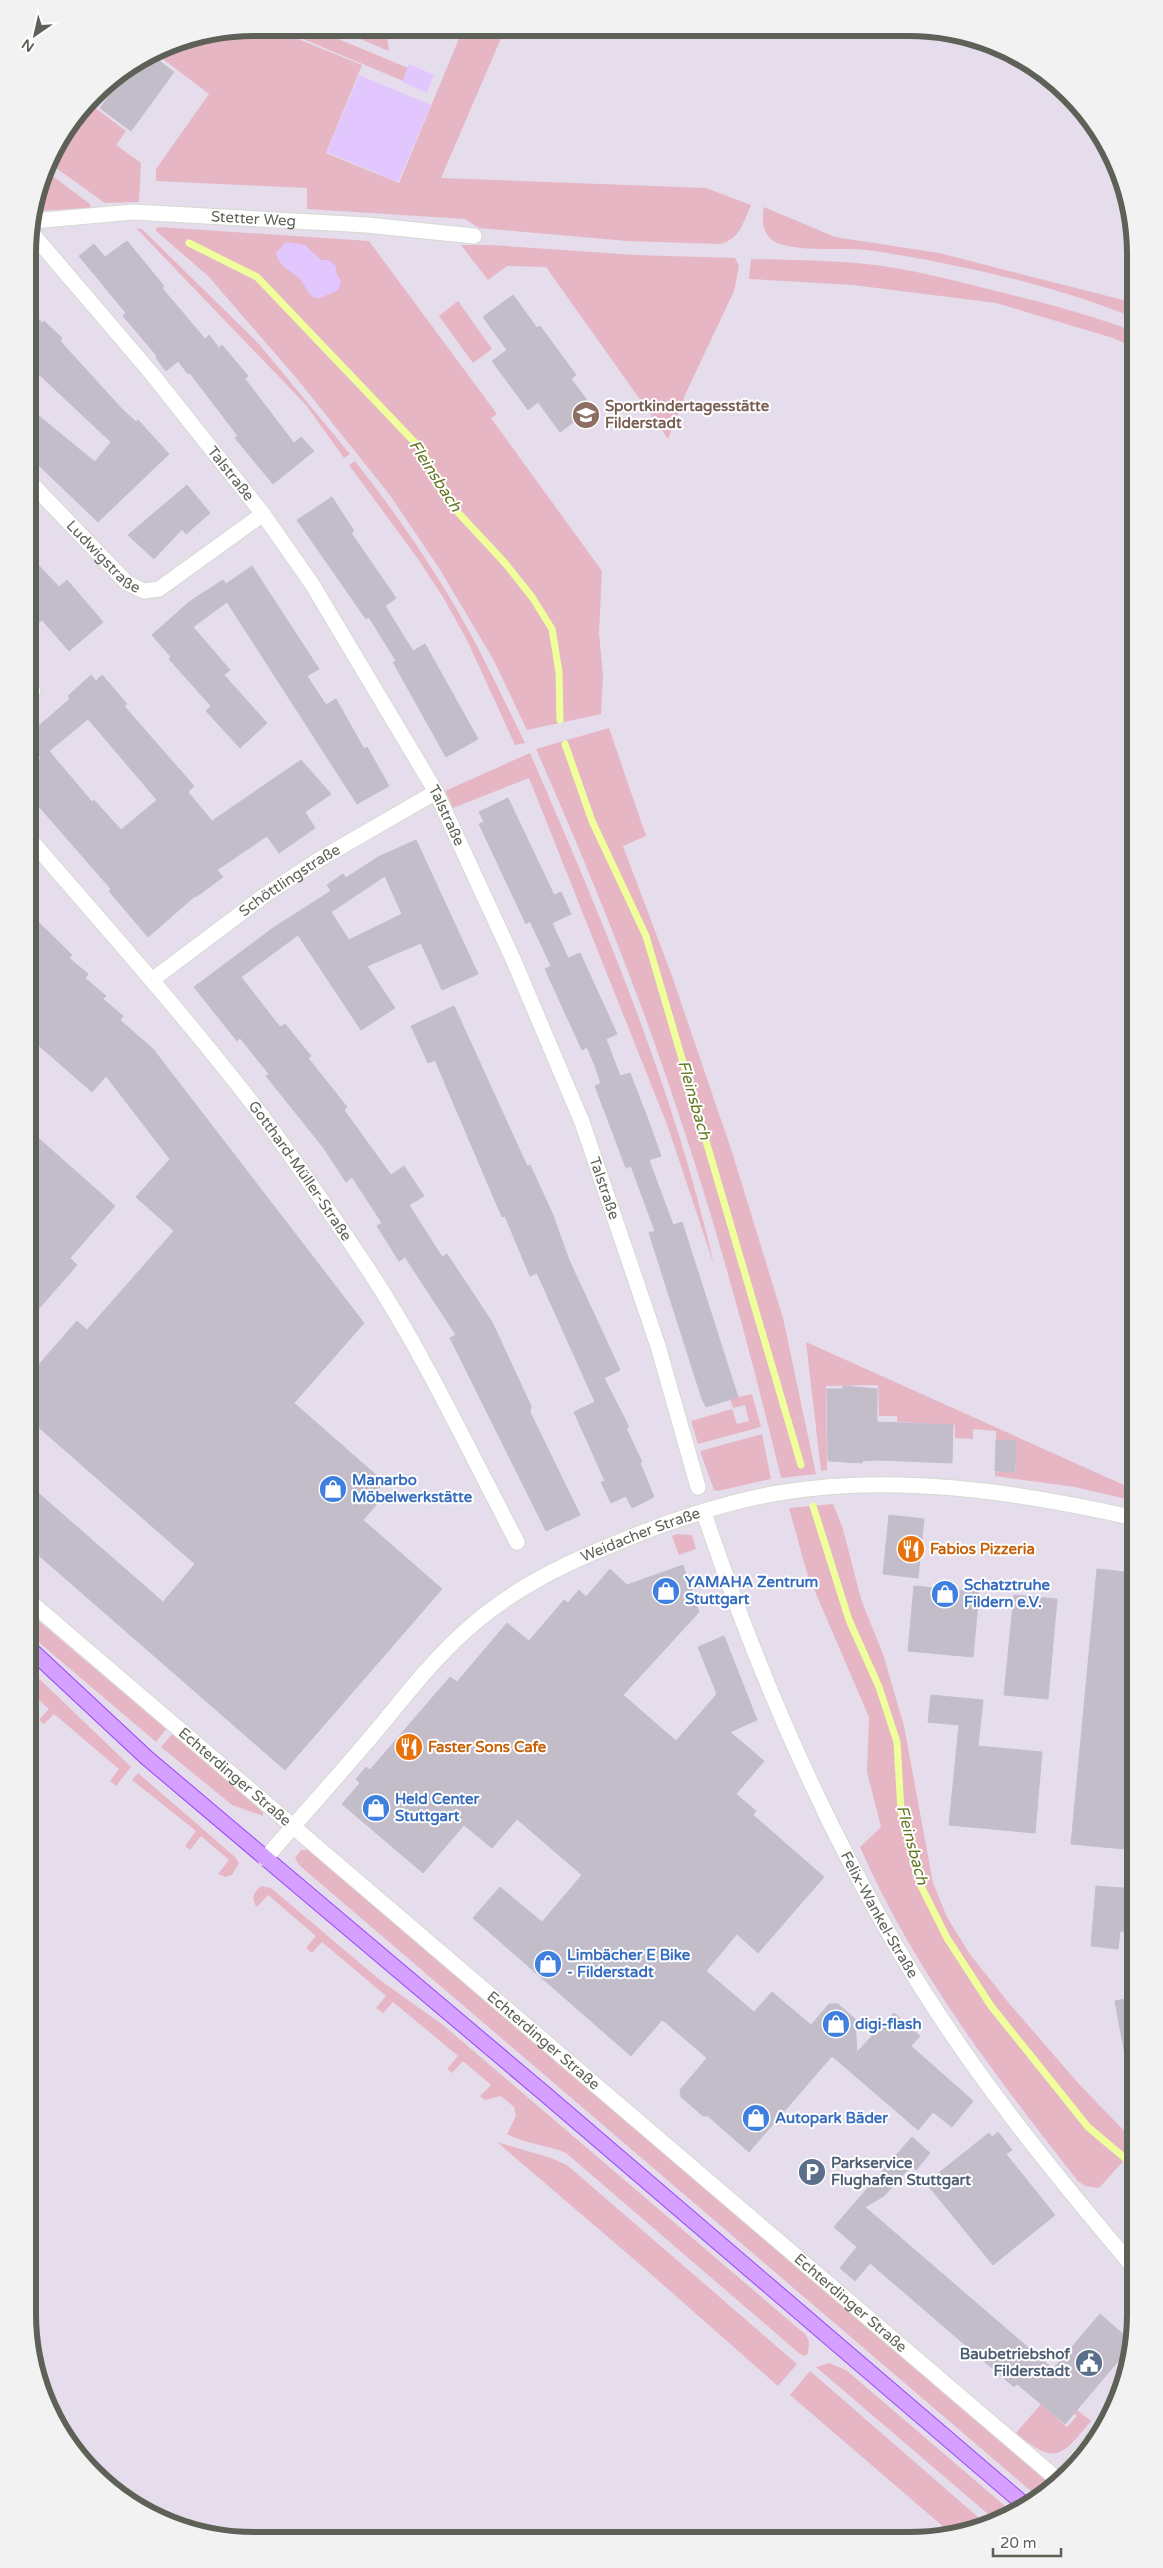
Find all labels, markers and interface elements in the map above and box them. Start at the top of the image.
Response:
north arrow [10,10,60,60]
text: N [19,35,37,56]
street label: Stetter Weg [210,207,296,230]
place label: Sportkindertagesstätte Filderstadt [605,397,770,432]
school or university icon: Sportkindertagesstätte Filderstadt [571,400,601,430]
water label: Fleinsbach [404,436,466,517]
street label: Talstraße [204,443,258,505]
street label: Ludwigstraße [63,517,143,597]
street label: Talstraße [425,782,469,849]
street label: Schöttlingstraße [235,840,343,920]
water label: Fleinsbach [673,1058,715,1143]
street label: Gotthard-Müller-Straße [245,1097,356,1244]
street label: Talstraße [586,1155,623,1222]
place label: Manarbo Möbelwerkstätte [352,1471,473,1506]
shop icon: Manarbo Möbelwerkstätte [318,1474,348,1504]
street label: Weidacher Straße [578,1504,702,1566]
restaurant icon: Fabios Pizzeria [896,1534,926,1564]
place label: Fabios Pizzeria [930,1540,1035,1558]
place label: YAMAHA Zentrum Stuttgart [685,1573,818,1609]
shop icon: YAMAHA Zentrum Stuttgart [651,1576,681,1606]
place label: Schatztruhe Fildern e.V. [964,1576,1051,1611]
shop icon: Schatztruhe Fildern e.V. [930,1579,960,1609]
street label: Echterdinger Straße [175,1724,295,1830]
restaurant icon: Faster Sons Cafe [394,1732,424,1762]
place label: Faster Sons Cafe [428,1738,547,1756]
place label: Held Center Stuttgart [395,1790,479,1826]
shop icon: Held Center Stuttgart [361,1793,391,1823]
water label: Fleinsbach [892,1803,933,1888]
street label: Felix-Wankel-Straße [837,1848,922,1981]
place label: Limbächer E Bike - Filderstadt [567,1946,691,1981]
shop icon: Limbächer E Bike - Filderstadt [533,1949,563,1979]
street label: Echterdinger Straße [483,1987,603,2094]
shop icon: digi-flash [821,2009,851,2039]
place label: digi-flash [855,2015,922,2034]
shop icon: Autopark Bäder [741,2103,771,2133]
place label: Autopark Bäder [775,2109,888,2128]
place label: Parkservice Flughafen Stuttgart [831,2154,971,2190]
parking icon: Parkservice Flughafen Stuttgart [797,2157,827,2187]
street label: Echterdinger Straße [791,2250,911,2356]
place label: Baubetriebshof Filderstadt [960,2345,1070,2380]
public building icon: Baubetriebshof Filderstadt [1074,2348,1104,2378]
scale bar [993,2526,1060,2558]
text: 20 m [1000,2534,1037,2552]

